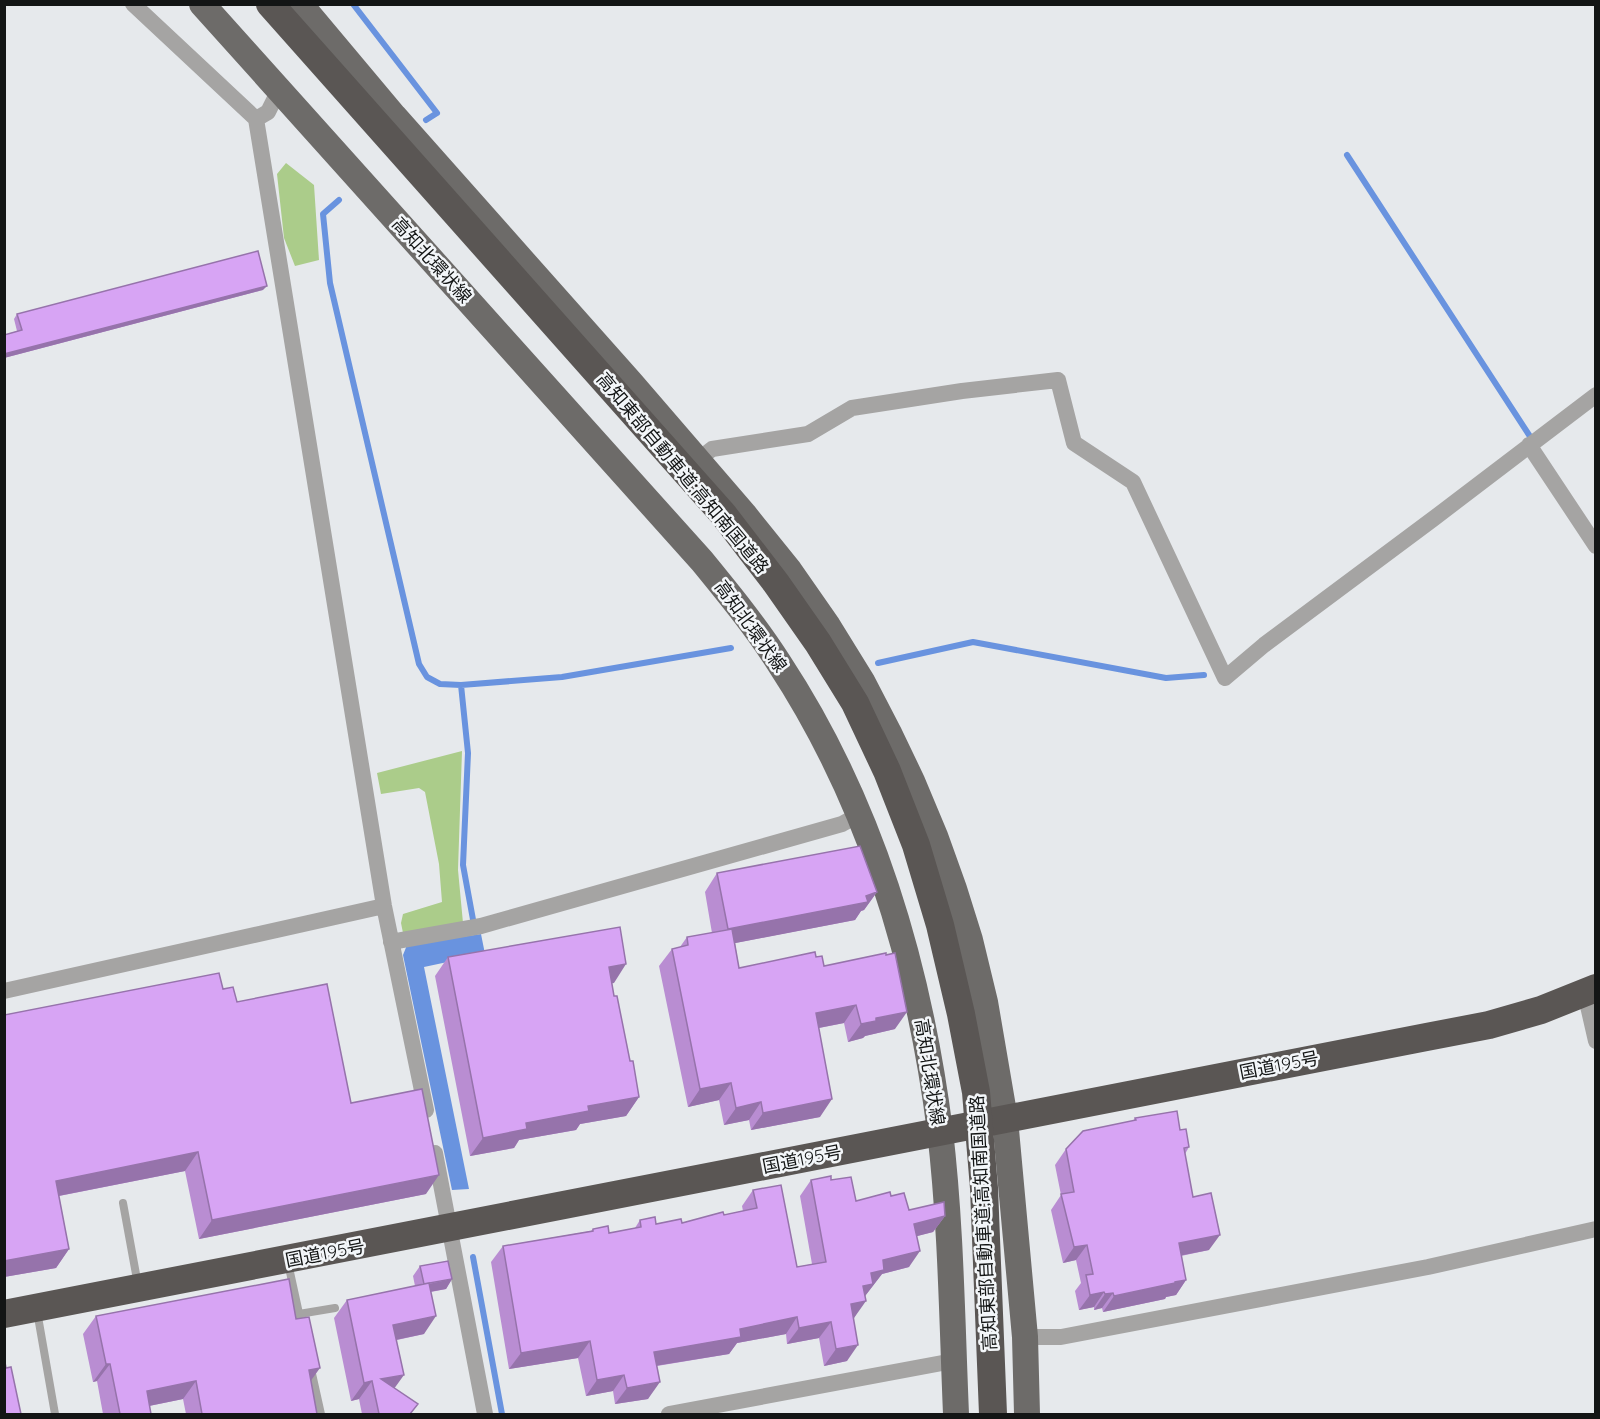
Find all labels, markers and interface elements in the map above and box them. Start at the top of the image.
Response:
street label: 高知北環状線 [387,212,477,308]
street label: 高知東部自動車道;高知南国道路 [592,368,774,578]
street label: 高知北環状線 [710,576,792,676]
street label: 高知北環状線 [910,1017,950,1127]
street label: 国道195号 [1237,1046,1321,1084]
street label: 高知東部自動車道;高知南国道路 [965,1095,1001,1351]
street label: 国道195号 [760,1140,844,1178]
street label: 国道195号 [283,1234,367,1272]

